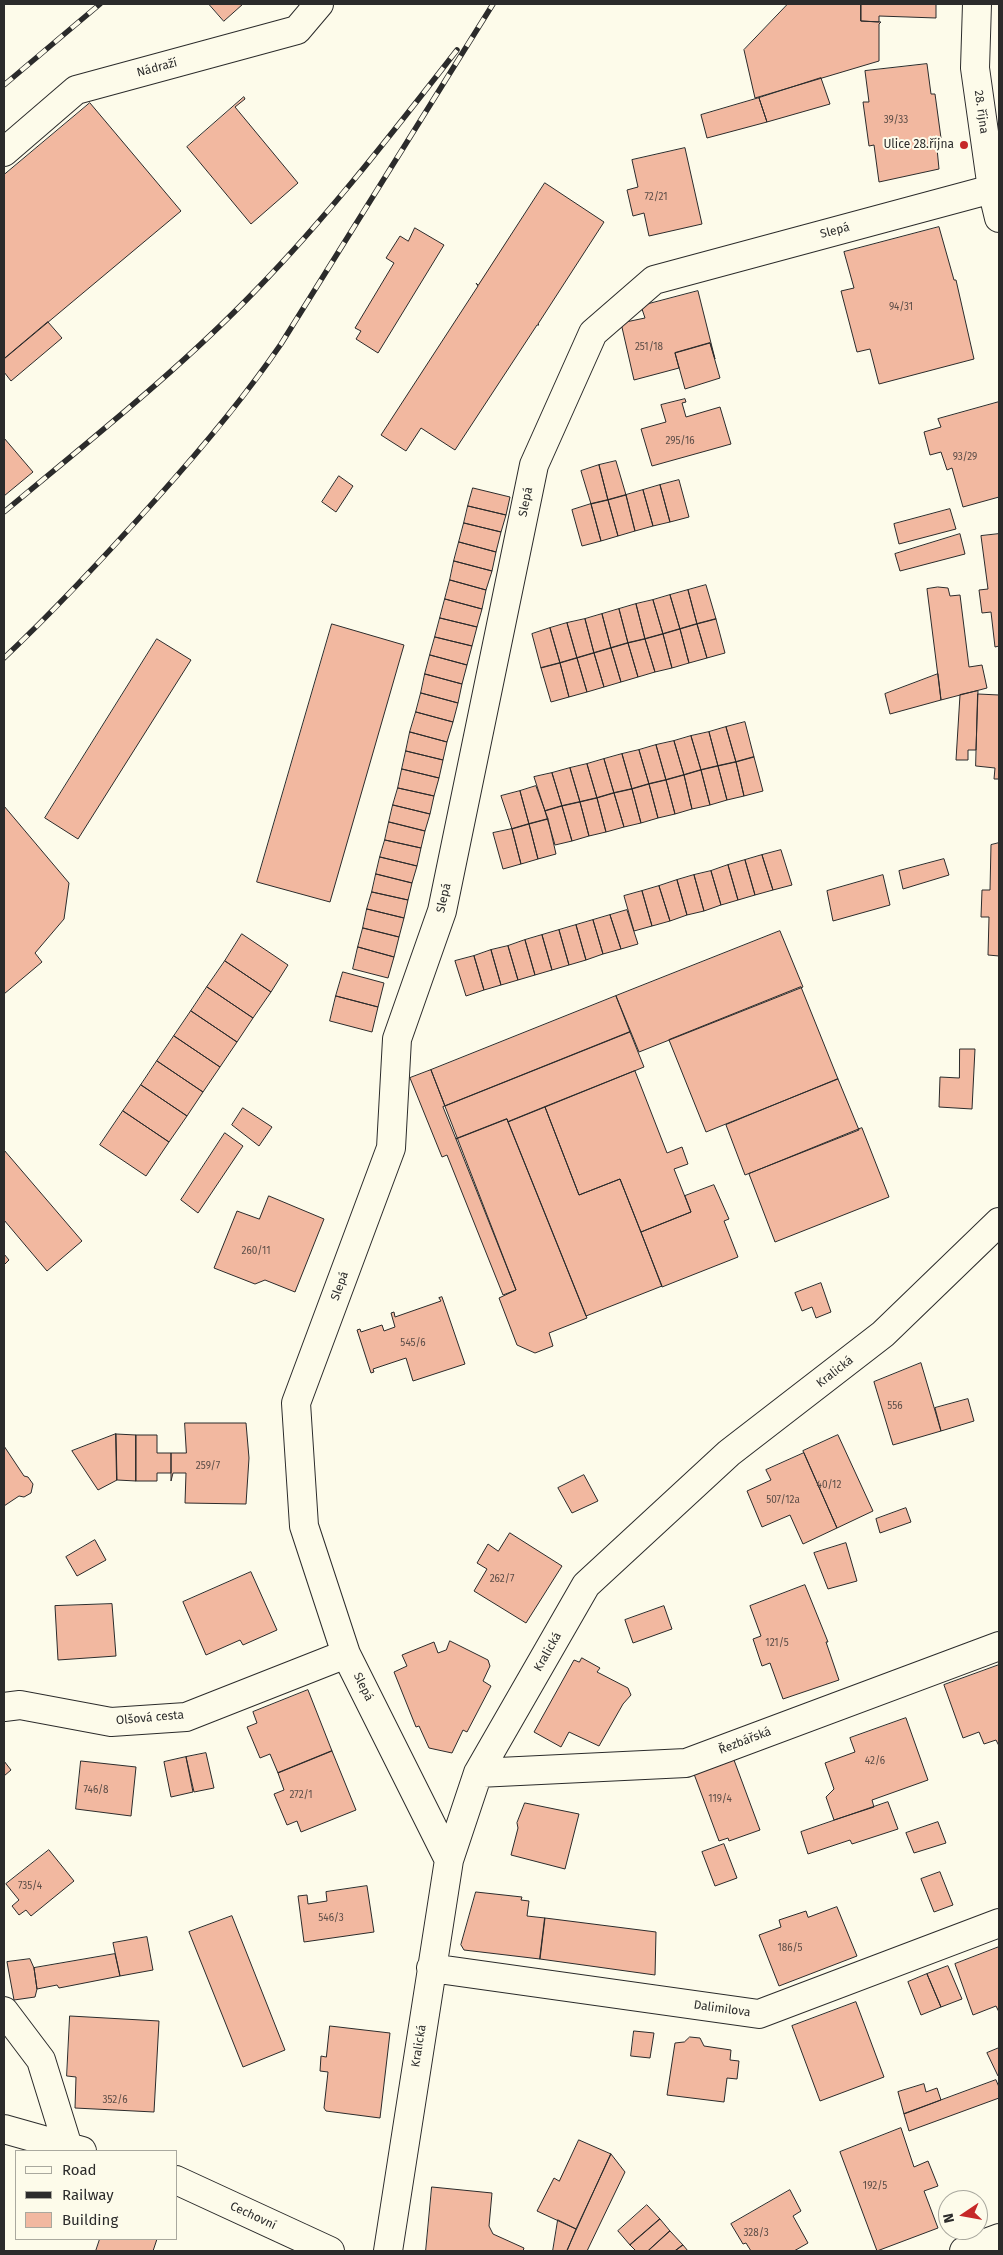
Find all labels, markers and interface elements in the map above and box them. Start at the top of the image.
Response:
street label: Nádraží [135,56,179,80]
street label: 28. října [971,89,991,135]
house number: 39/33 [884,114,908,126]
place label: Ulice 28.října [883,138,954,152]
marker: Ulice 28.října [958,139,970,151]
house number: 72/21 [644,191,668,203]
street label: Slepá [819,220,851,242]
house number: 94/31 [889,301,913,313]
house number: 251/18 [635,341,663,353]
house number: 295/16 [665,435,695,447]
house number: 93/29 [953,451,977,463]
street label: Slepá [516,486,536,518]
street label: Slepá [434,882,454,914]
house number: 260/11 [242,1245,270,1257]
street label: Slepá [328,1269,352,1303]
house number: 545/6 [400,1337,426,1349]
street label: Kralická [814,1353,856,1391]
house number: 556 [887,1400,903,1412]
house number: 259/7 [196,1460,220,1472]
house number: 40/12 [817,1479,841,1491]
house number: 507/12a [766,1494,800,1506]
house number: 262/7 [490,1573,514,1585]
street label: Kralická [531,1630,565,1674]
house number: 121/5 [765,1637,789,1649]
street label: Slepá [350,1670,376,1704]
street label: Olšová cesta [115,1708,185,1728]
street label: Řezbářská [717,1724,773,1758]
house number: 42/6 [865,1755,885,1767]
house number: 746/8 [84,1784,108,1796]
house number: 272/1 [289,1789,313,1801]
house number: 119/4 [708,1793,732,1805]
house number: 735/4 [18,1880,42,1892]
house number: 546/3 [318,1912,344,1924]
house number: 186/5 [778,1942,802,1954]
street label: Dalimilova [693,1998,751,2020]
street label: Kralická [409,2024,429,2068]
house number: 352/6 [102,2094,128,2106]
legend [15,2150,178,2240]
text: Road [62,2161,97,2179]
house number: 192/5 [863,2180,887,2192]
text: Railway [62,2186,114,2204]
north arrow [938,2190,988,2240]
street label: Cechovní [228,2199,278,2233]
text: Building [62,2211,118,2229]
text: N [940,2212,958,2224]
house number: 328/3 [743,2227,769,2239]

